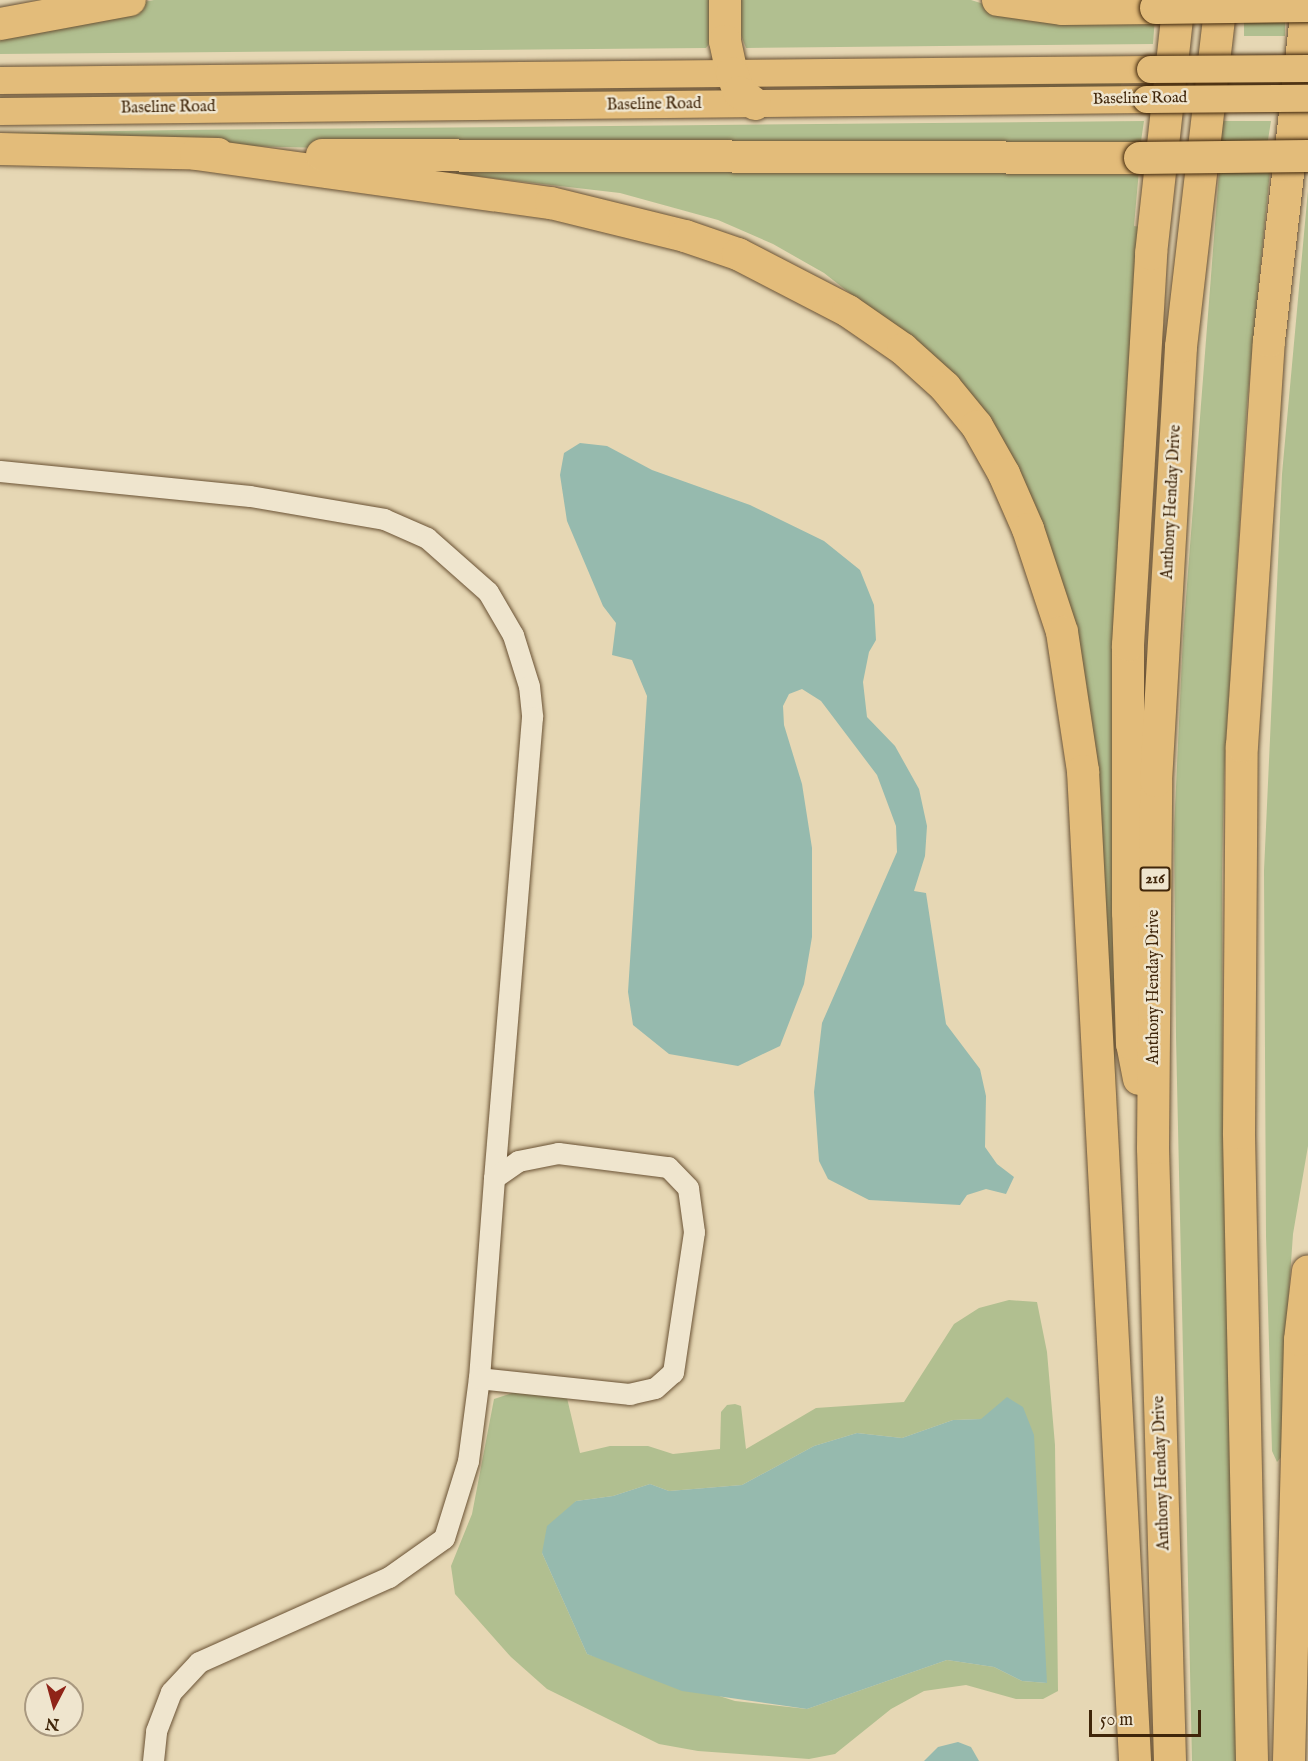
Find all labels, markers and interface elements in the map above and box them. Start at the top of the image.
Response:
street label: Baseline Road [1093,89,1187,109]
street label: Baseline Road [607,95,701,115]
street label: Baseline Road [121,98,215,118]
street label: Anthony Henday Drive [1158,424,1186,580]
road number: 216 [1138,867,1172,891]
street label: Anthony Henday Drive [1144,910,1164,1064]
street label: Anthony Henday Drive [1150,1395,1174,1551]
north arrow [24,1677,84,1737]
scale bar [1092,1698,1204,1736]
text: 50 m [1100,1709,1133,1732]
text: N [44,1712,60,1734]

